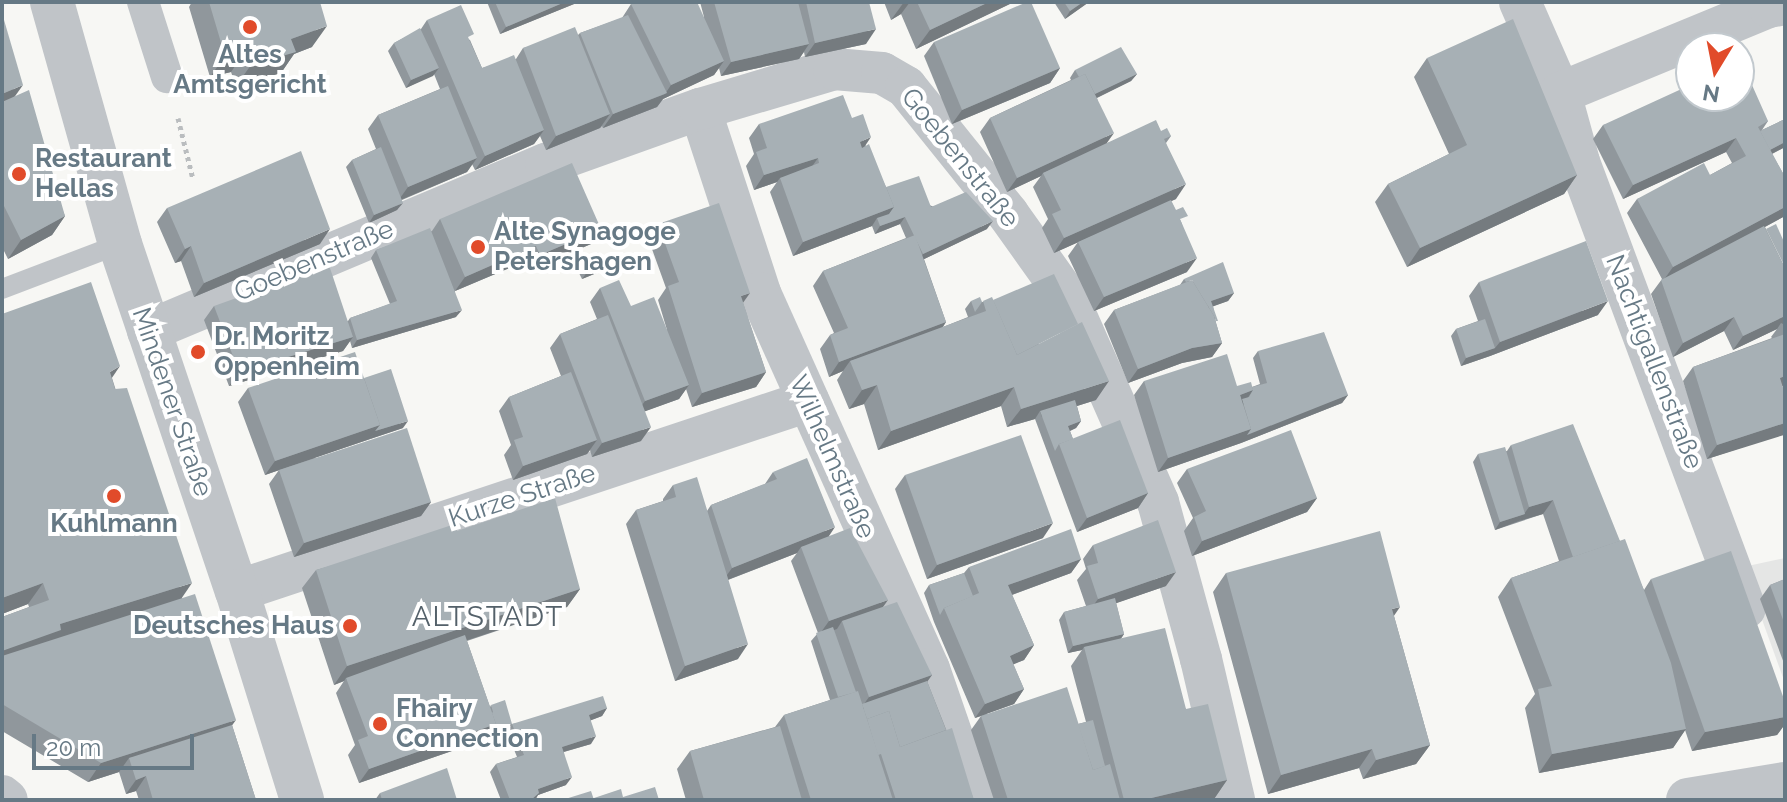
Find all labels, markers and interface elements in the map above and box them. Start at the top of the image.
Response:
marker: Altes Amtsgericht [241,18,259,36]
north arrow [1675,32,1755,112]
place label: Altes Amtsgericht [173,39,327,100]
text: N [1701,79,1722,108]
street label: Goebenstraße [894,82,1026,234]
place label: Restaurant Hellas [35,143,172,204]
marker: Restaurant Hellas [10,165,28,183]
street label: Goebenstraße [230,213,398,309]
place label: Alte Synagoge Petershagen [494,216,676,278]
marker: Alte Synagoge Petershagen [469,238,487,256]
street label: Nachtigallenstraße [1599,251,1709,473]
street label: Mindener Straße [125,303,219,501]
place label: Dr. Moritz Oppenheim [214,321,360,382]
marker: Dr. Moritz Oppenheim [189,343,207,361]
street label: Wilhelmstraße [782,371,882,543]
street label: Kurze Straße [445,458,599,534]
marker: Kuhlmann [105,487,123,505]
place label: Kuhlmann [50,508,178,540]
district label: ALTSTADT [412,600,564,634]
place label: Deutsches Haus [133,610,334,642]
marker: Deutsches Haus [341,617,359,635]
place label: Fhairy Connection [396,693,539,754]
marker: Fhairy Connection [371,715,389,733]
scale bar [36,718,198,768]
text: 20 m [46,733,101,762]

